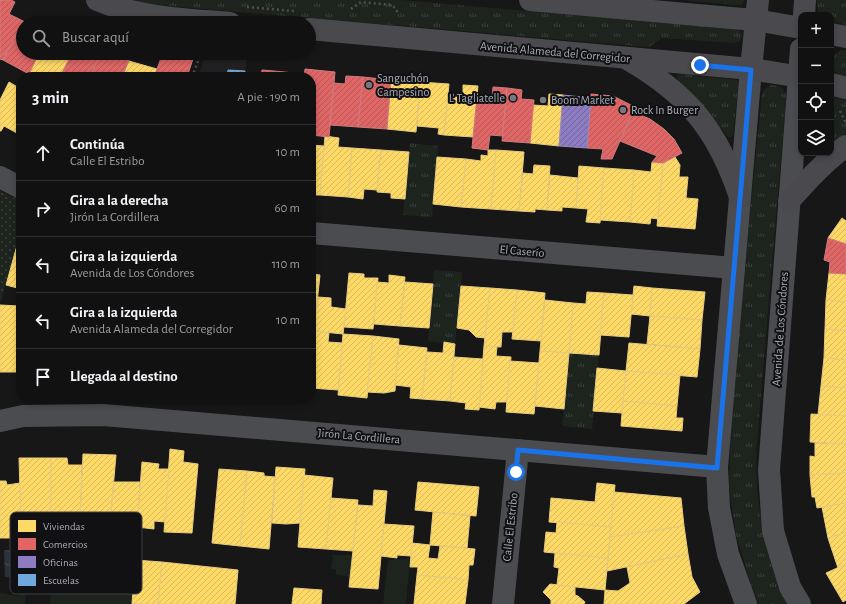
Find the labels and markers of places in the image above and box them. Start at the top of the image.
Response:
place label: Sanguchón Campesino [377,72,429,98]
marker: Sanguchón Campesino [364,80,374,90]
place label: L' Tagliatelle [449,92,505,104]
marker: L' Tagliatelle [508,93,518,103]
place label: Boom Market [551,94,614,106]
marker: Boom Market [538,95,548,105]
place label: Rock In Burger [631,104,698,116]
marker: Rock In Burger [618,105,628,115]

